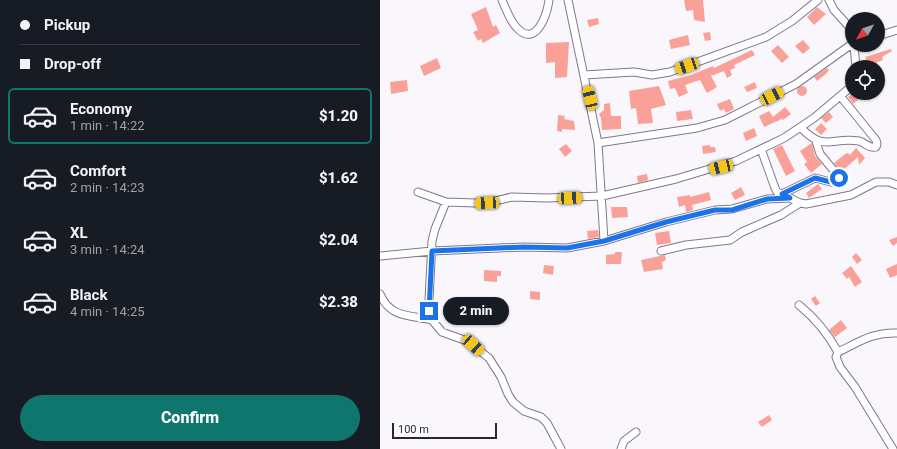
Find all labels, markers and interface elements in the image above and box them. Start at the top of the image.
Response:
north arrow [845,12,885,52]
map controls [845,12,885,100]
text: Pickup [44,16,90,34]
text: Drop-off [44,55,101,73]
car [674,56,700,76]
button: locate [845,60,885,100]
car [581,85,599,111]
car [759,85,785,107]
icon: car [22,98,58,134]
text: Economy [70,100,132,118]
text: $1.20 [319,107,358,125]
text: 1 min · 14:22 [70,118,145,133]
car [708,158,734,176]
icon: car [22,160,58,196]
text: Comfort [70,162,126,180]
text: $1.62 [319,169,358,187]
route start [830,169,848,187]
text: 2 min · 14:23 [70,180,145,195]
car [558,191,582,205]
car [475,196,499,210]
icon: car [22,222,58,258]
text: XL [70,224,88,242]
text: $2.04 [319,231,358,249]
text: 3 min · 14:24 [70,242,145,257]
icon: car [22,284,58,320]
text: Black [70,286,107,304]
text: $2.38 [319,293,358,311]
callout: 2 min [443,297,509,325]
route end [420,302,438,320]
text: 2 min [460,303,492,318]
text: 4 min · 14:25 [70,304,145,319]
car [460,333,486,357]
button: Confirm [20,395,360,441]
scale bar [392,421,497,440]
text: 100 m [398,423,429,436]

